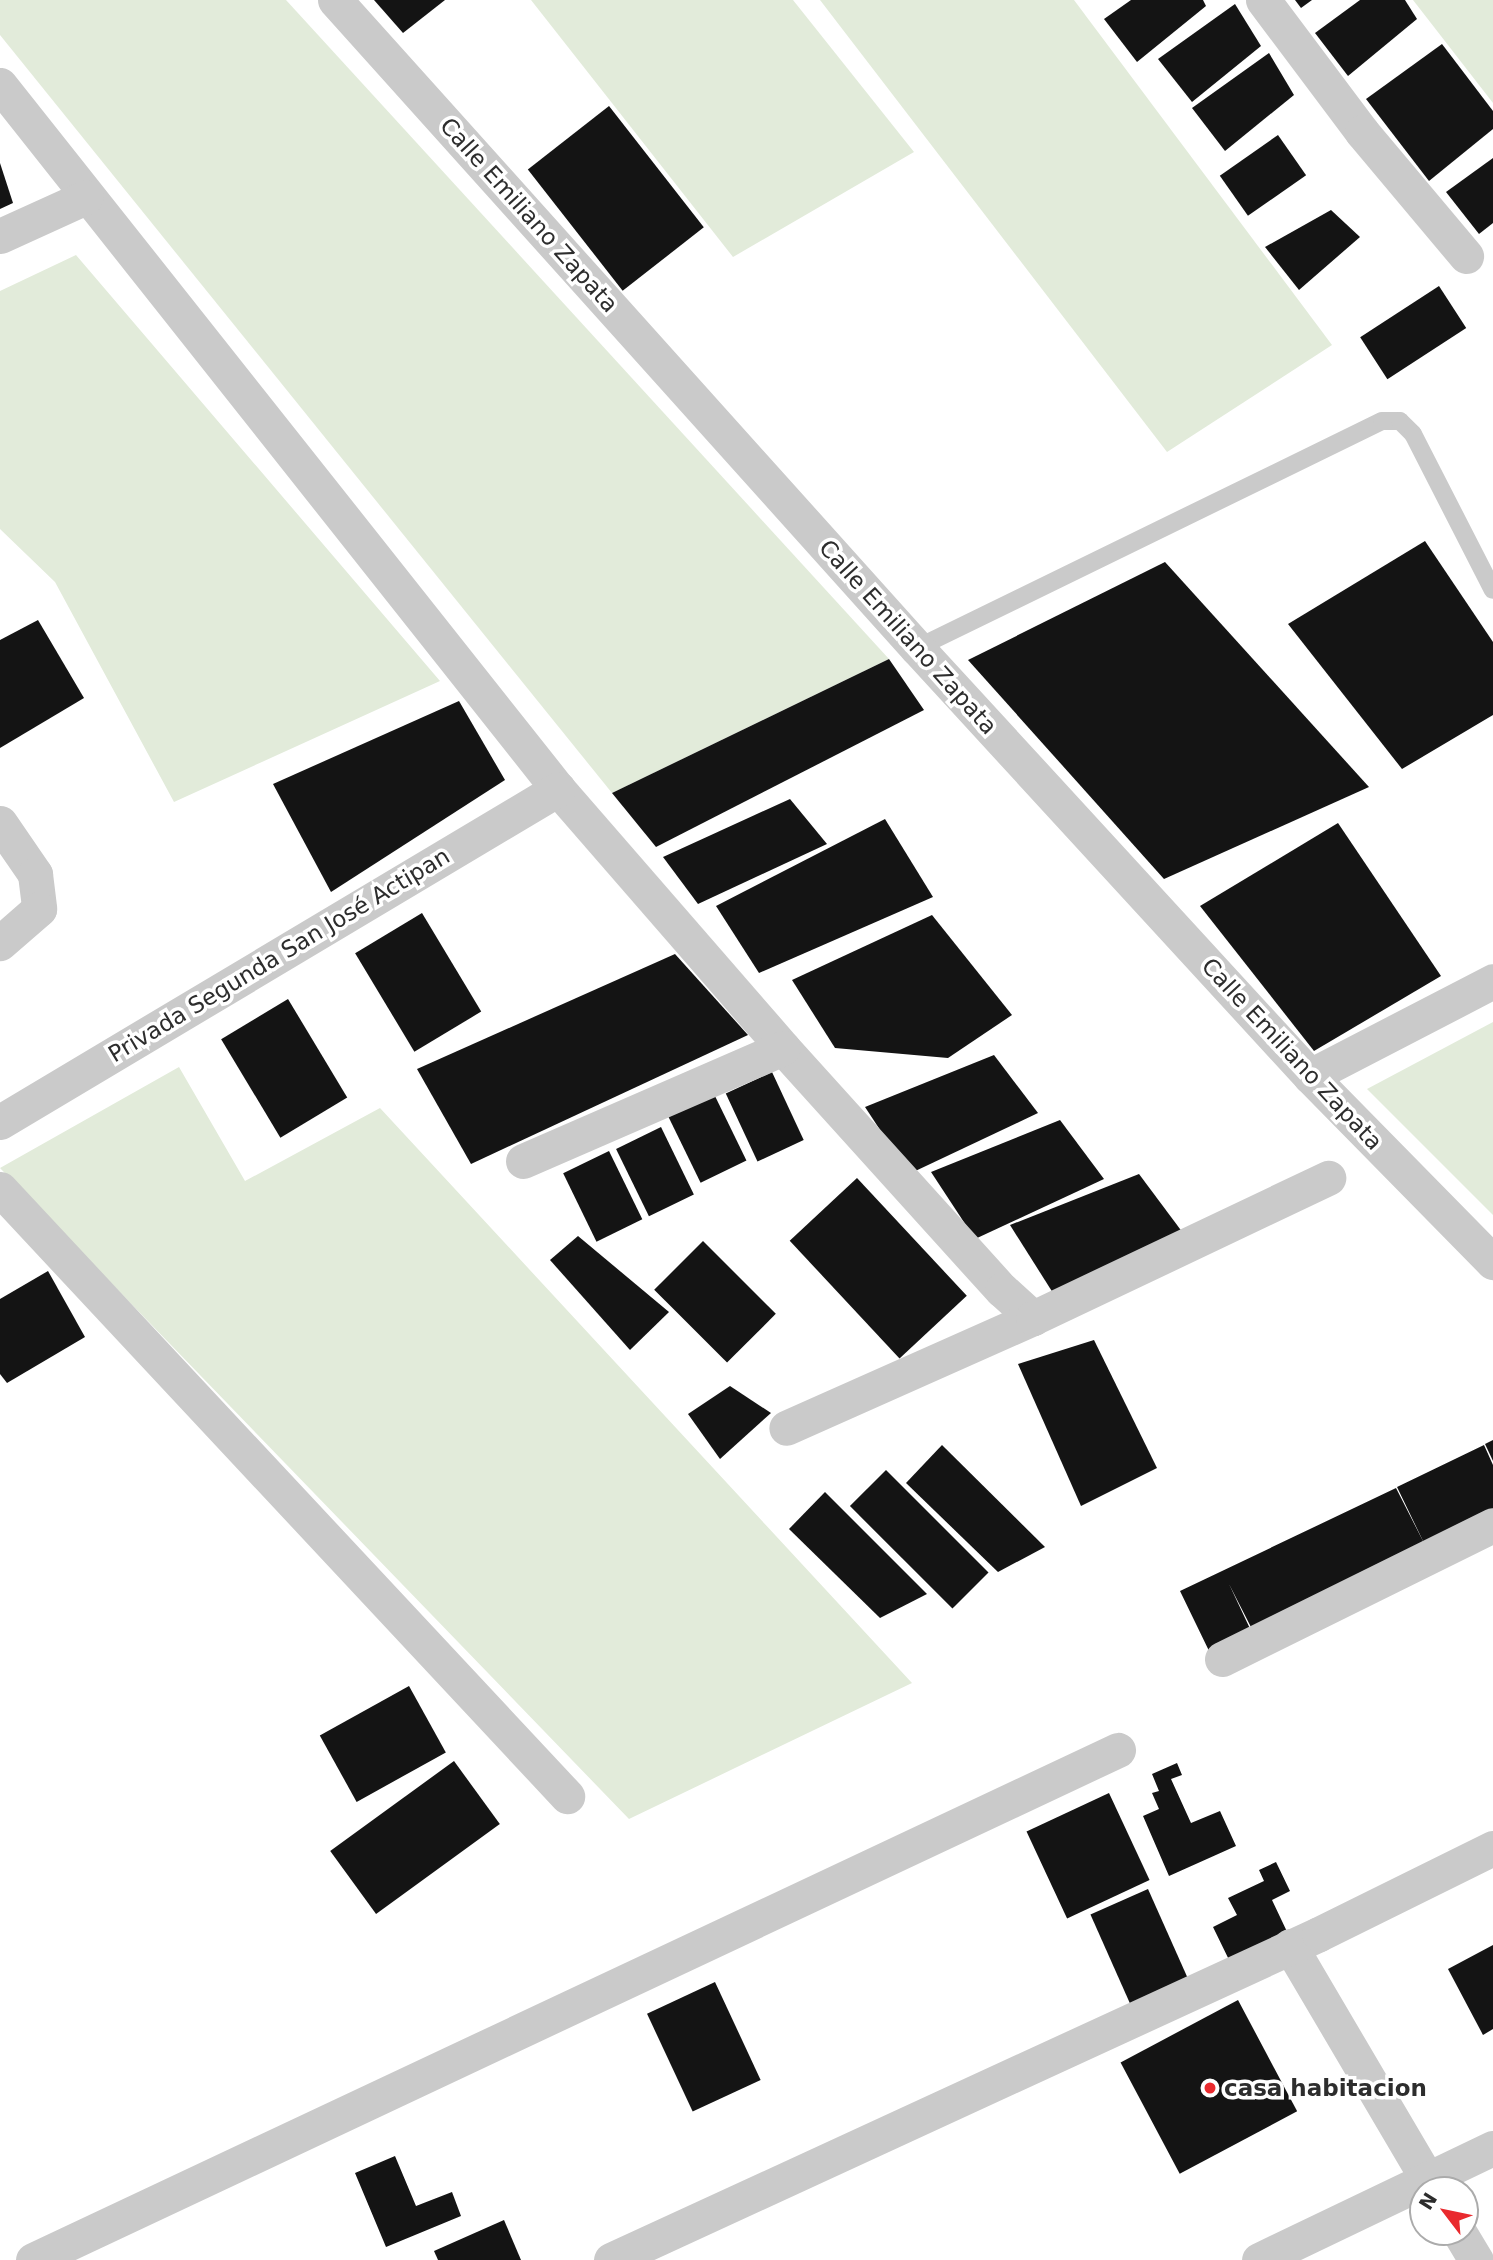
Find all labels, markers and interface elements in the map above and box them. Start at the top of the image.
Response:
street label: Calle Emiliano Zapata [434,112,624,318]
street label: Calle Emiliano Zapata [813,534,1003,740]
street label: Privada Segunda San José Actipan [103,842,455,1068]
street label: Calle Emiliano Zapata [1196,952,1388,1156]
place label: casa habitacion [1224,2074,1427,2102]
marker: casa habitacion [1202,2080,1218,2096]
north arrow [1409,2176,1479,2246]
text: N [1414,2188,1441,2214]

